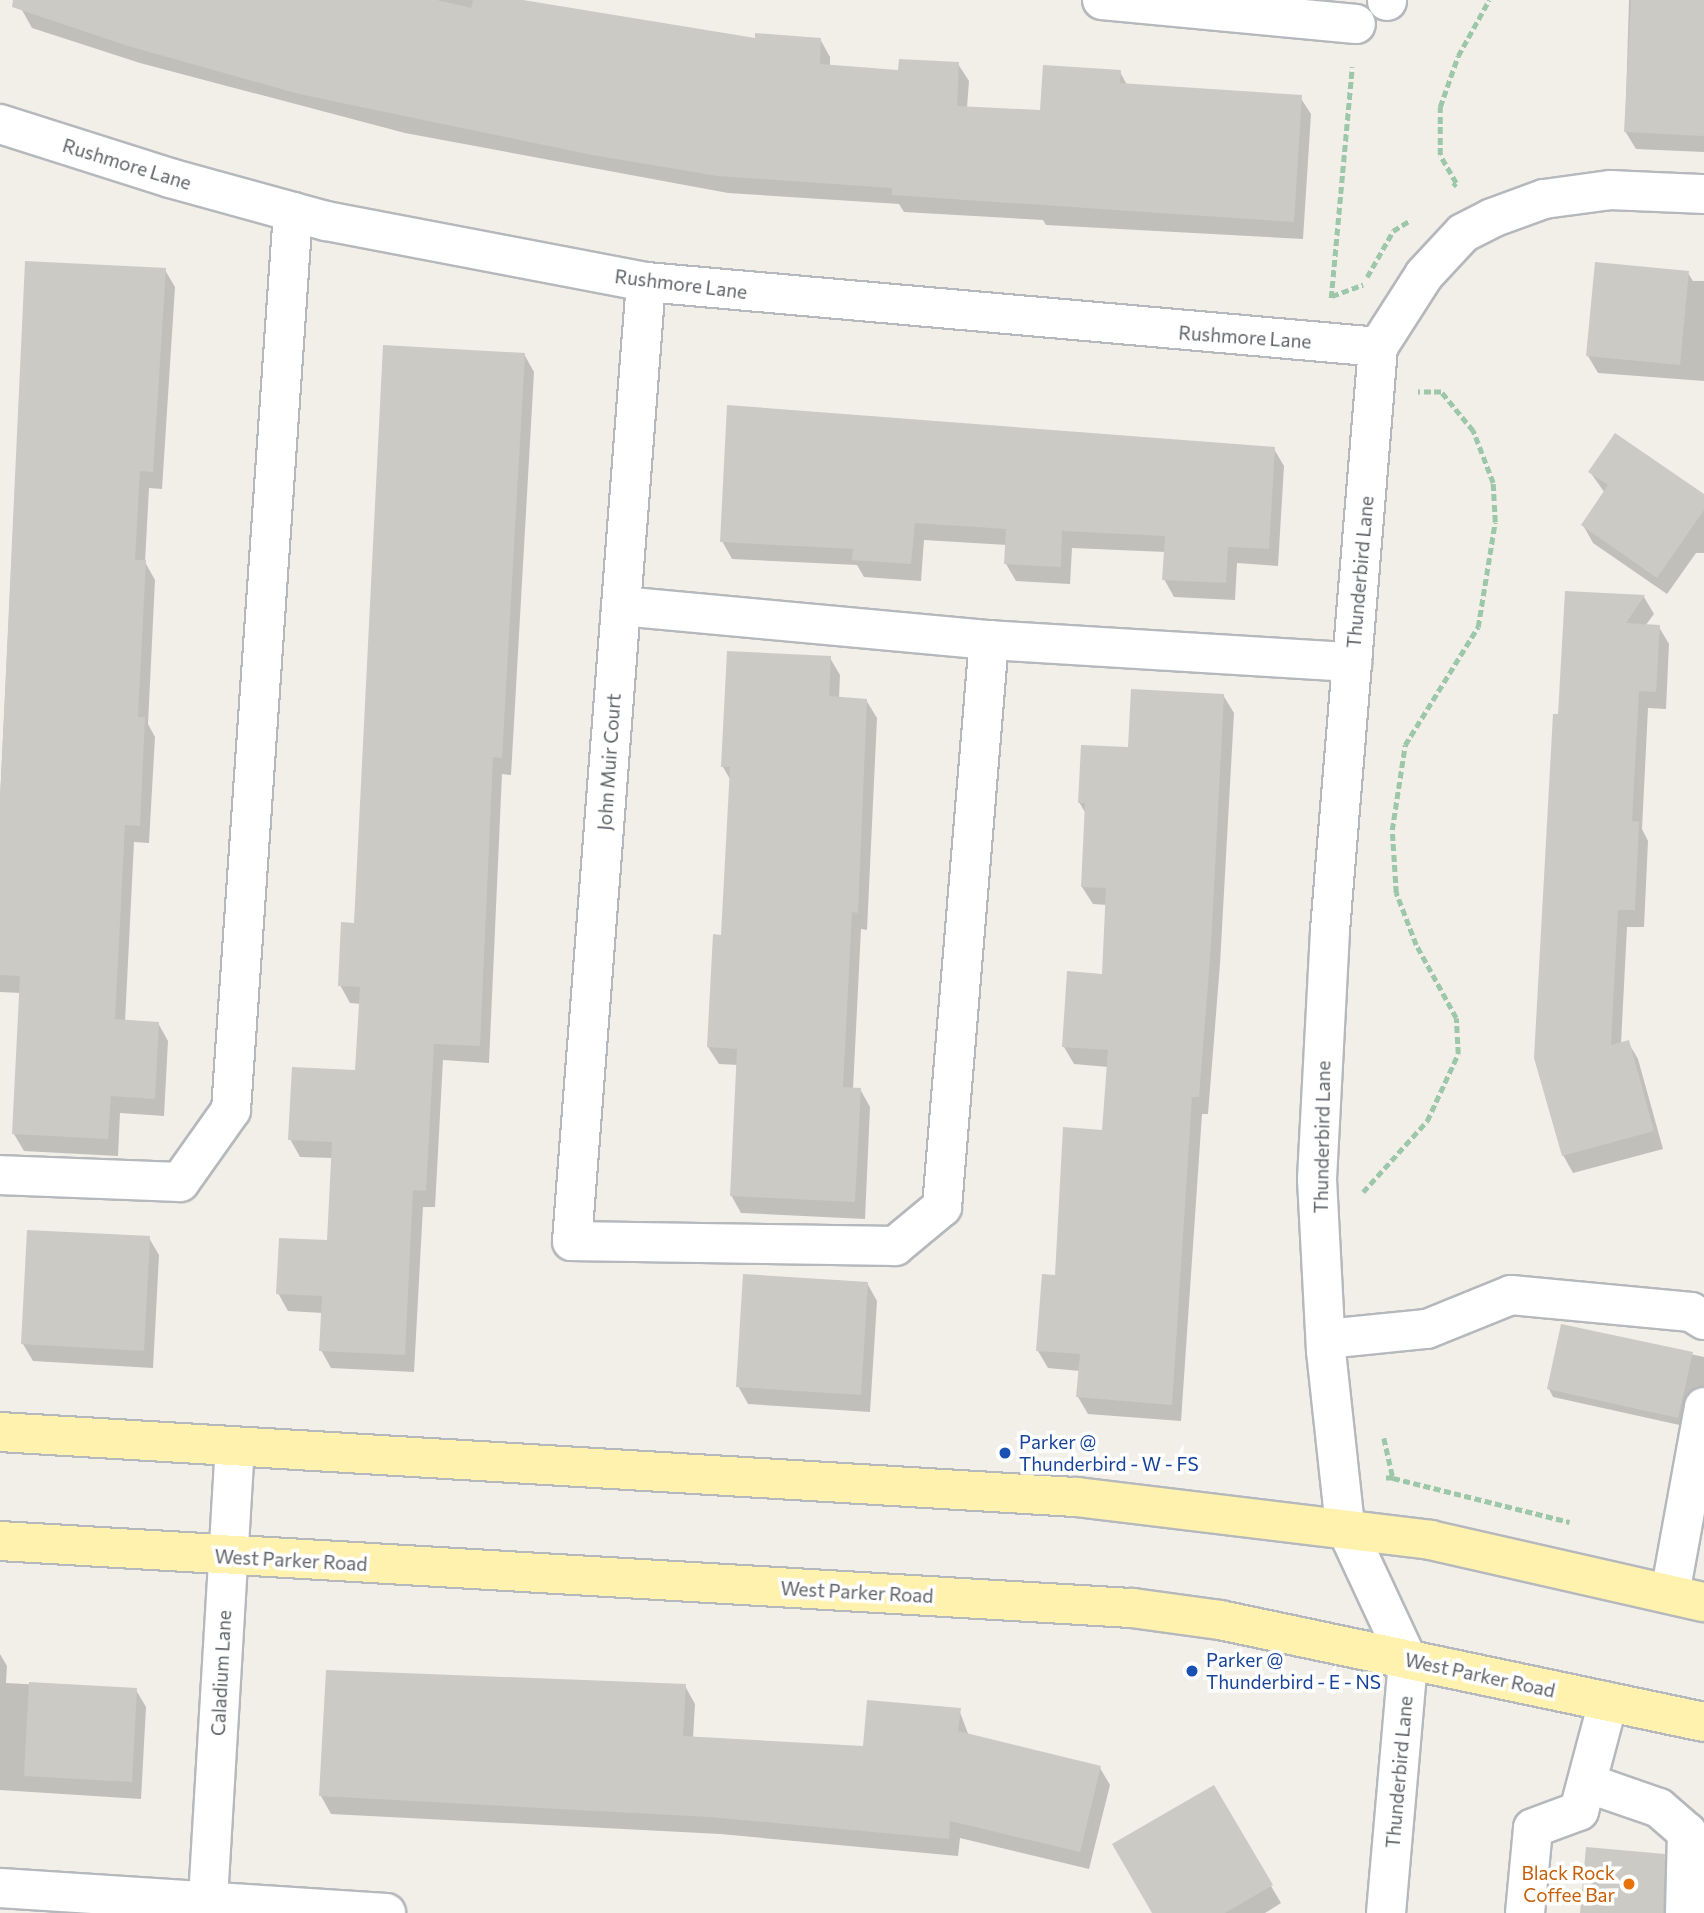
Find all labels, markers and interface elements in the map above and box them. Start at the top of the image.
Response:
street label: Rushmore Lane [60,134,194,194]
street label: Rushmore Lane [613,265,749,303]
street label: Rushmore Lane [1178,321,1312,353]
street label: Thunderbird Lane [1342,495,1378,649]
street label: John Muir Court [593,693,625,831]
street label: Thunderbird Lane [1309,1060,1335,1214]
place label: Parker @ Thunderbird - W - FS [1019,1431,1199,1475]
marker: Parker @ Thunderbird - W - FS [997,1445,1013,1461]
street label: West Parker Road [214,1545,368,1575]
street label: West Parker Road [780,1577,934,1607]
street label: Caladium Lane [206,1609,236,1737]
street label: West Parker Road [1403,1648,1557,1702]
place label: Parker @ Thunderbird - E - NS [1206,1649,1381,1693]
marker: Parker @ Thunderbird - E - NS [1184,1663,1200,1679]
street label: Thunderbird Lane [1381,1695,1417,1849]
place label: Black Rock Coffee Bar [1521,1862,1615,1906]
marker: Black Rock Coffee Bar [1621,1876,1637,1892]

